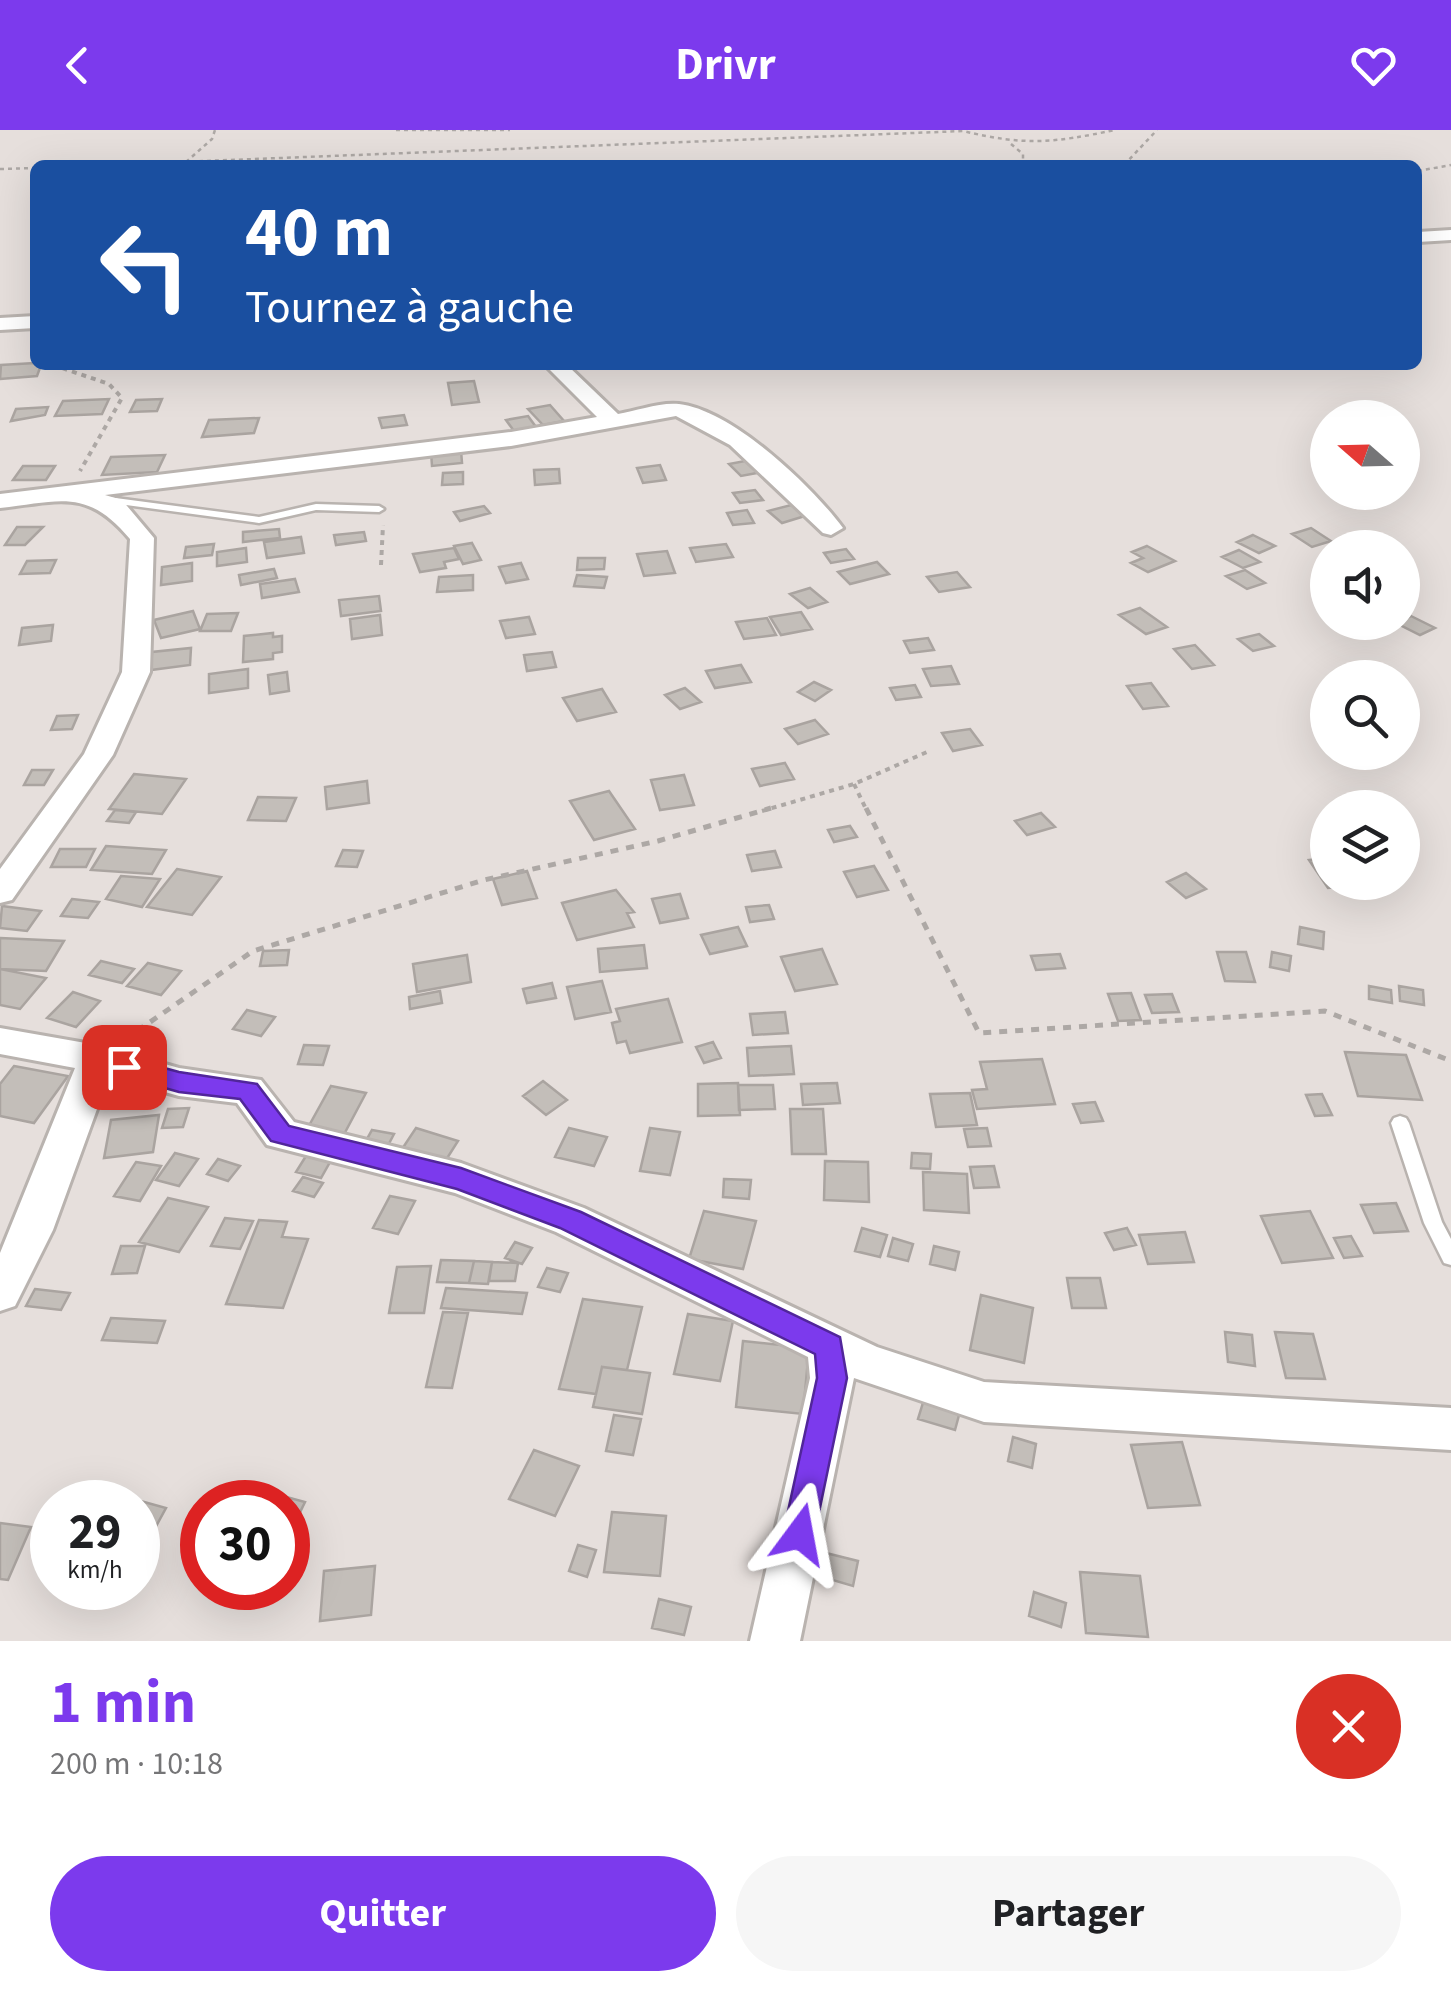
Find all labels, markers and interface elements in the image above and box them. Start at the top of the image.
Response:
text: Drivr [675,33,776,97]
icon: back [50,38,105,93]
icon: heart [1346,38,1401,93]
text: 40 m [245,183,393,283]
icon: left [80,200,210,330]
text: Tournez à gauche [245,276,574,340]
north arrow [1310,400,1420,510]
map controls [1310,400,1420,900]
button: sound [1310,530,1420,640]
button: search [1310,660,1420,770]
button: layers [1310,790,1420,900]
pin [82,1025,167,1110]
icon: arrive [97,1040,152,1095]
speed limit sign: 30 [180,1480,310,1610]
position arrow [748,1482,852,1586]
text: 29 [69,1497,121,1568]
text: km/h [67,1552,123,1588]
text: 1 min [50,1661,196,1746]
button: close [1296,1674,1401,1779]
text: 200 m · 10:18 [50,1741,223,1787]
button: Quitter [50,1856,716,1971]
button: Partager [736,1856,1401,1971]

